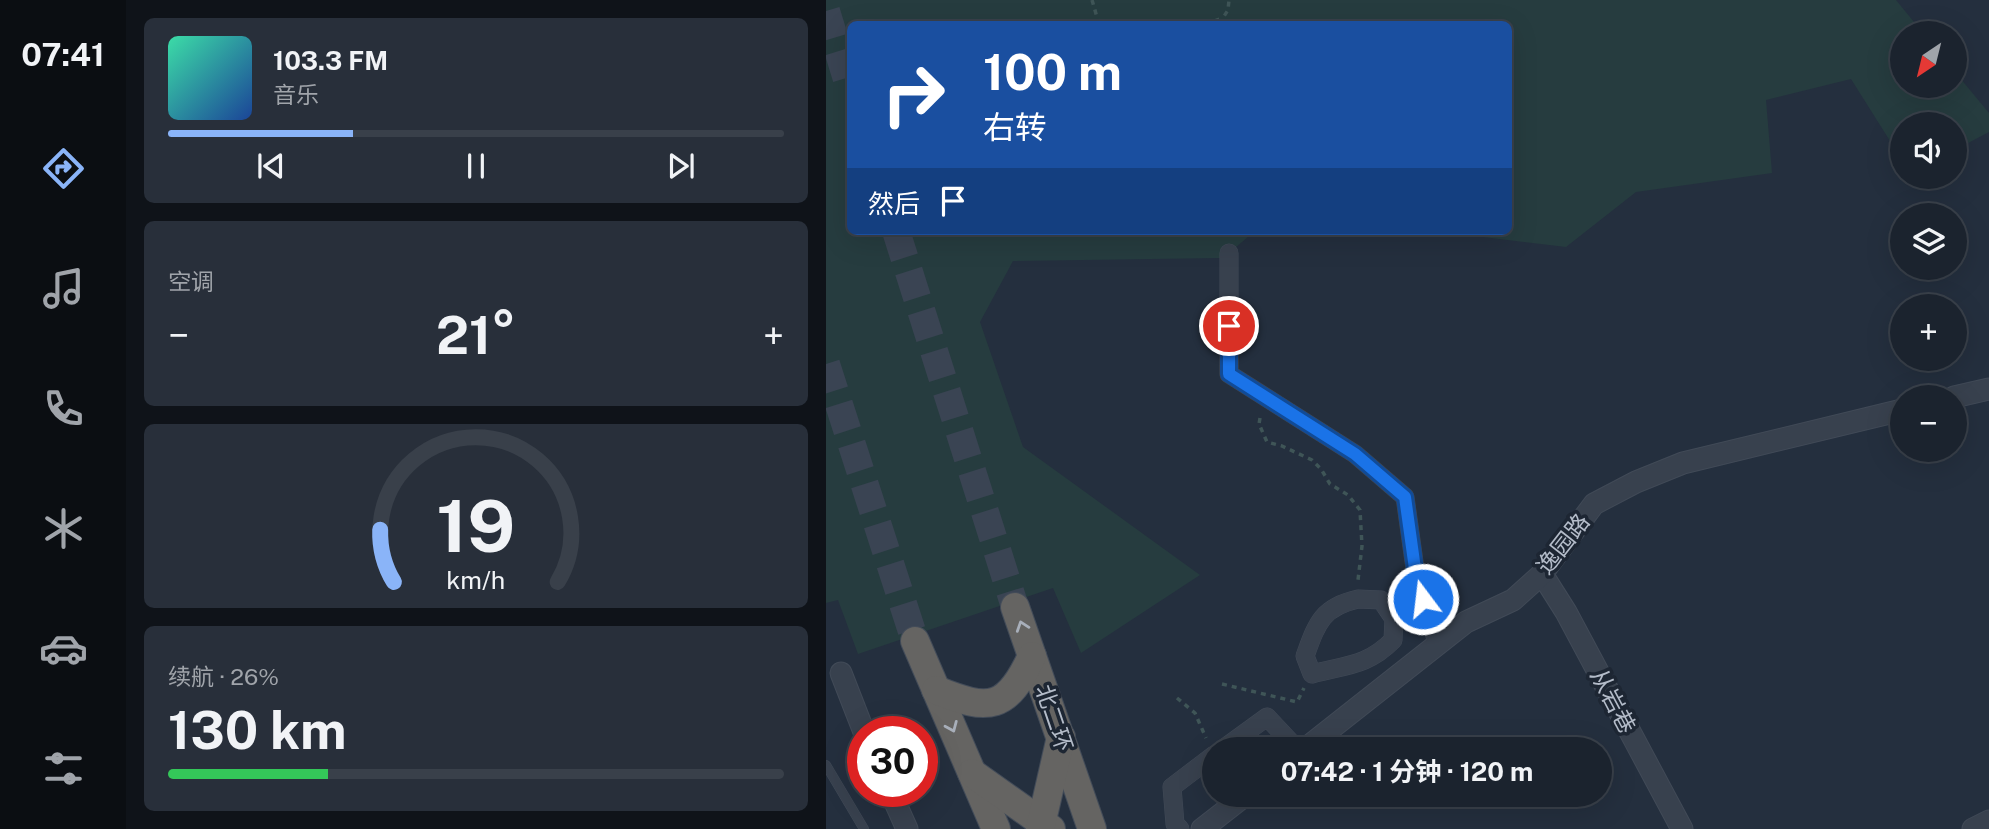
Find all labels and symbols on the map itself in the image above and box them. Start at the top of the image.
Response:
north arrow [1890,21,1967,98]
pin [1199,296,1259,356]
street label: 逸园路 [1531,508,1594,579]
position arrow [1386,562,1460,636]
one-way arrow [1016,620,1030,632]
street label: 从岩巷 [1585,664,1642,738]
street label: 北二环 [1030,681,1078,755]
speed limit sign: 30 [847,716,938,807]
one-way arrow [944,719,958,732]

